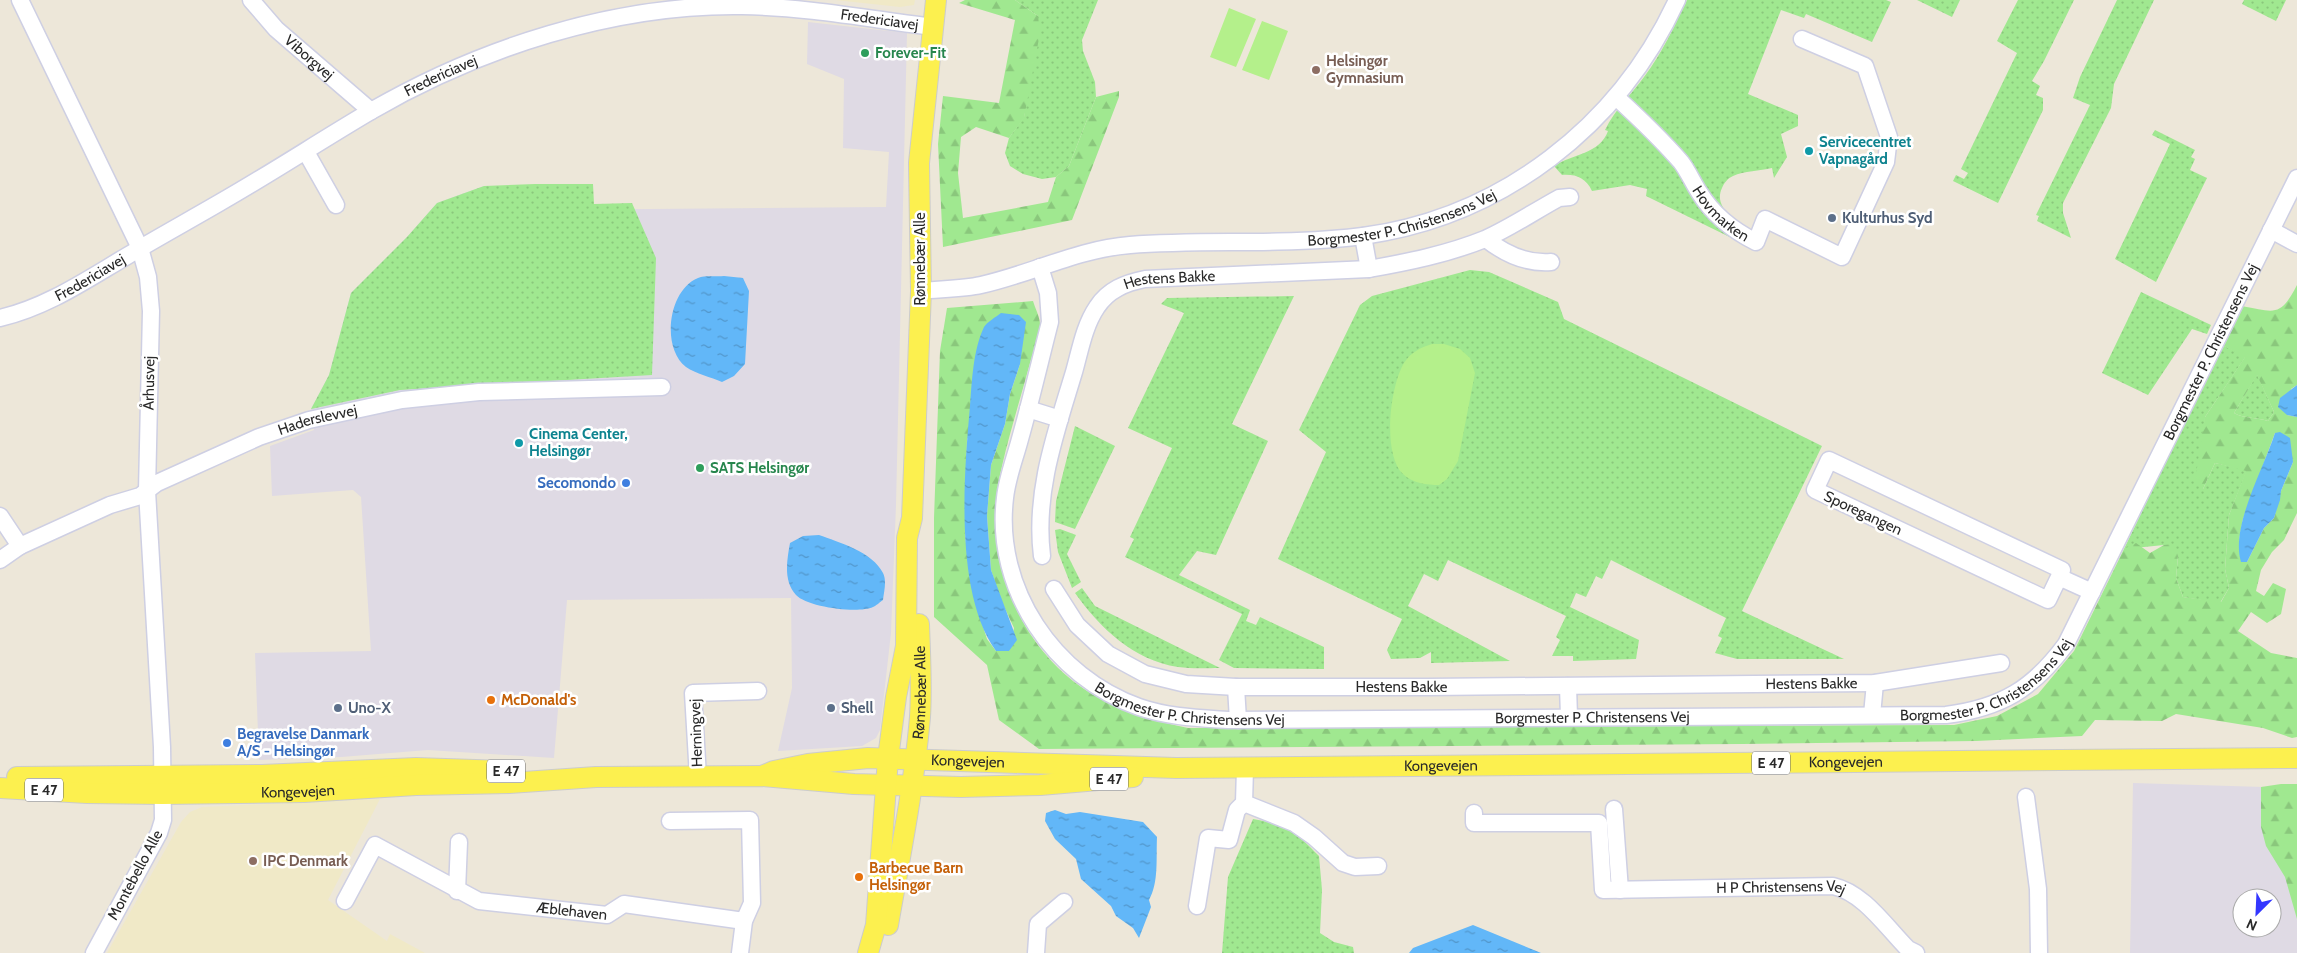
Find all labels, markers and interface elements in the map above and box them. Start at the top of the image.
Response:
street label: Fredericiavej [839,5,920,34]
street label: Viborgvej [281,31,338,84]
place label: Forever-Fit [875,44,946,62]
marker: Forever-Fit [859,47,871,59]
street label: Fredericiavej [401,51,480,100]
place label: Helsingør Gymnasium [1326,52,1404,87]
marker: Helsingør Gymnasium [1310,64,1322,76]
place label: Servicecentret Vapnagård [1819,133,1911,168]
marker: Servicecentret Vapnagård [1803,145,1815,157]
street label: Hovmarken [1688,182,1752,246]
street label: Borgmester P. Christensens Vej [1307,186,1499,250]
place label: Kulturhus Syd [1842,209,1933,227]
street label: Rønnebær Alle [911,212,929,306]
marker: Kulturhus Syd [1826,212,1838,224]
street label: Fredericiavej [52,250,128,305]
street label: Borgmester P. Christensens Vej [2159,261,2262,443]
street label: Hestens Bakke [1121,267,1216,293]
street label: Århusvej [139,356,158,410]
street label: Haderslevvej [275,401,359,439]
place label: Cinema Center, Helsingør [529,425,628,460]
marker: Cinema Center, Helsingør [513,437,525,449]
place label: SATS Helsingør [710,459,809,477]
marker: SATS Helsingør [694,462,706,474]
place label: Secomondo [537,474,616,492]
marker: Secomondo [620,477,632,489]
street label: Sporegangen [1821,487,1905,539]
street label: Borgmester P. Christensens Vej [1900,636,2076,724]
street label: Rønnebær Alle [909,645,930,740]
street label: Hestens Bakke [1765,674,1858,693]
street label: Borgmester P. Christensens Vej [1091,678,1285,729]
street label: Hestens Bakke [1356,678,1448,696]
place label: McDonald's [501,691,576,709]
marker: McDonald's [485,694,497,706]
place label: Uno-X [348,699,391,717]
street label: Herningvej [686,699,706,767]
place label: Shell [841,699,874,717]
marker: Uno-X [332,702,344,714]
marker: Shell [825,702,837,714]
street label: Borgmester P. Christensens Vej [1495,708,1690,727]
place label: Begravelse Danmark A/S - Helsingør [237,725,370,760]
marker: Begravelse Danmark A/S - Helsingør [221,737,233,749]
street label: Kongevejen [931,751,1005,771]
road number: E 47 [1752,751,1790,774]
street label: Kongevejen [1809,753,1883,771]
street label: Kongevejen [1404,756,1478,775]
road number: E 47 [487,759,525,782]
road number: E 47 [1090,768,1128,791]
road number: E 47 [25,778,63,802]
street label: Kongevejen [261,781,335,802]
street label: Montebello Alle [104,827,166,923]
place label: IPC Denmark [263,852,349,870]
marker: IPC Denmark [247,855,259,867]
place label: Barbecue Barn Helsingør [869,859,963,894]
marker: Barbecue Barn Helsingør [853,871,865,883]
street label: H P Christensens Vej [1716,877,1849,898]
north arrow [2232,888,2282,938]
street label: Æblehaven [535,898,608,924]
text: N [2244,915,2260,935]

